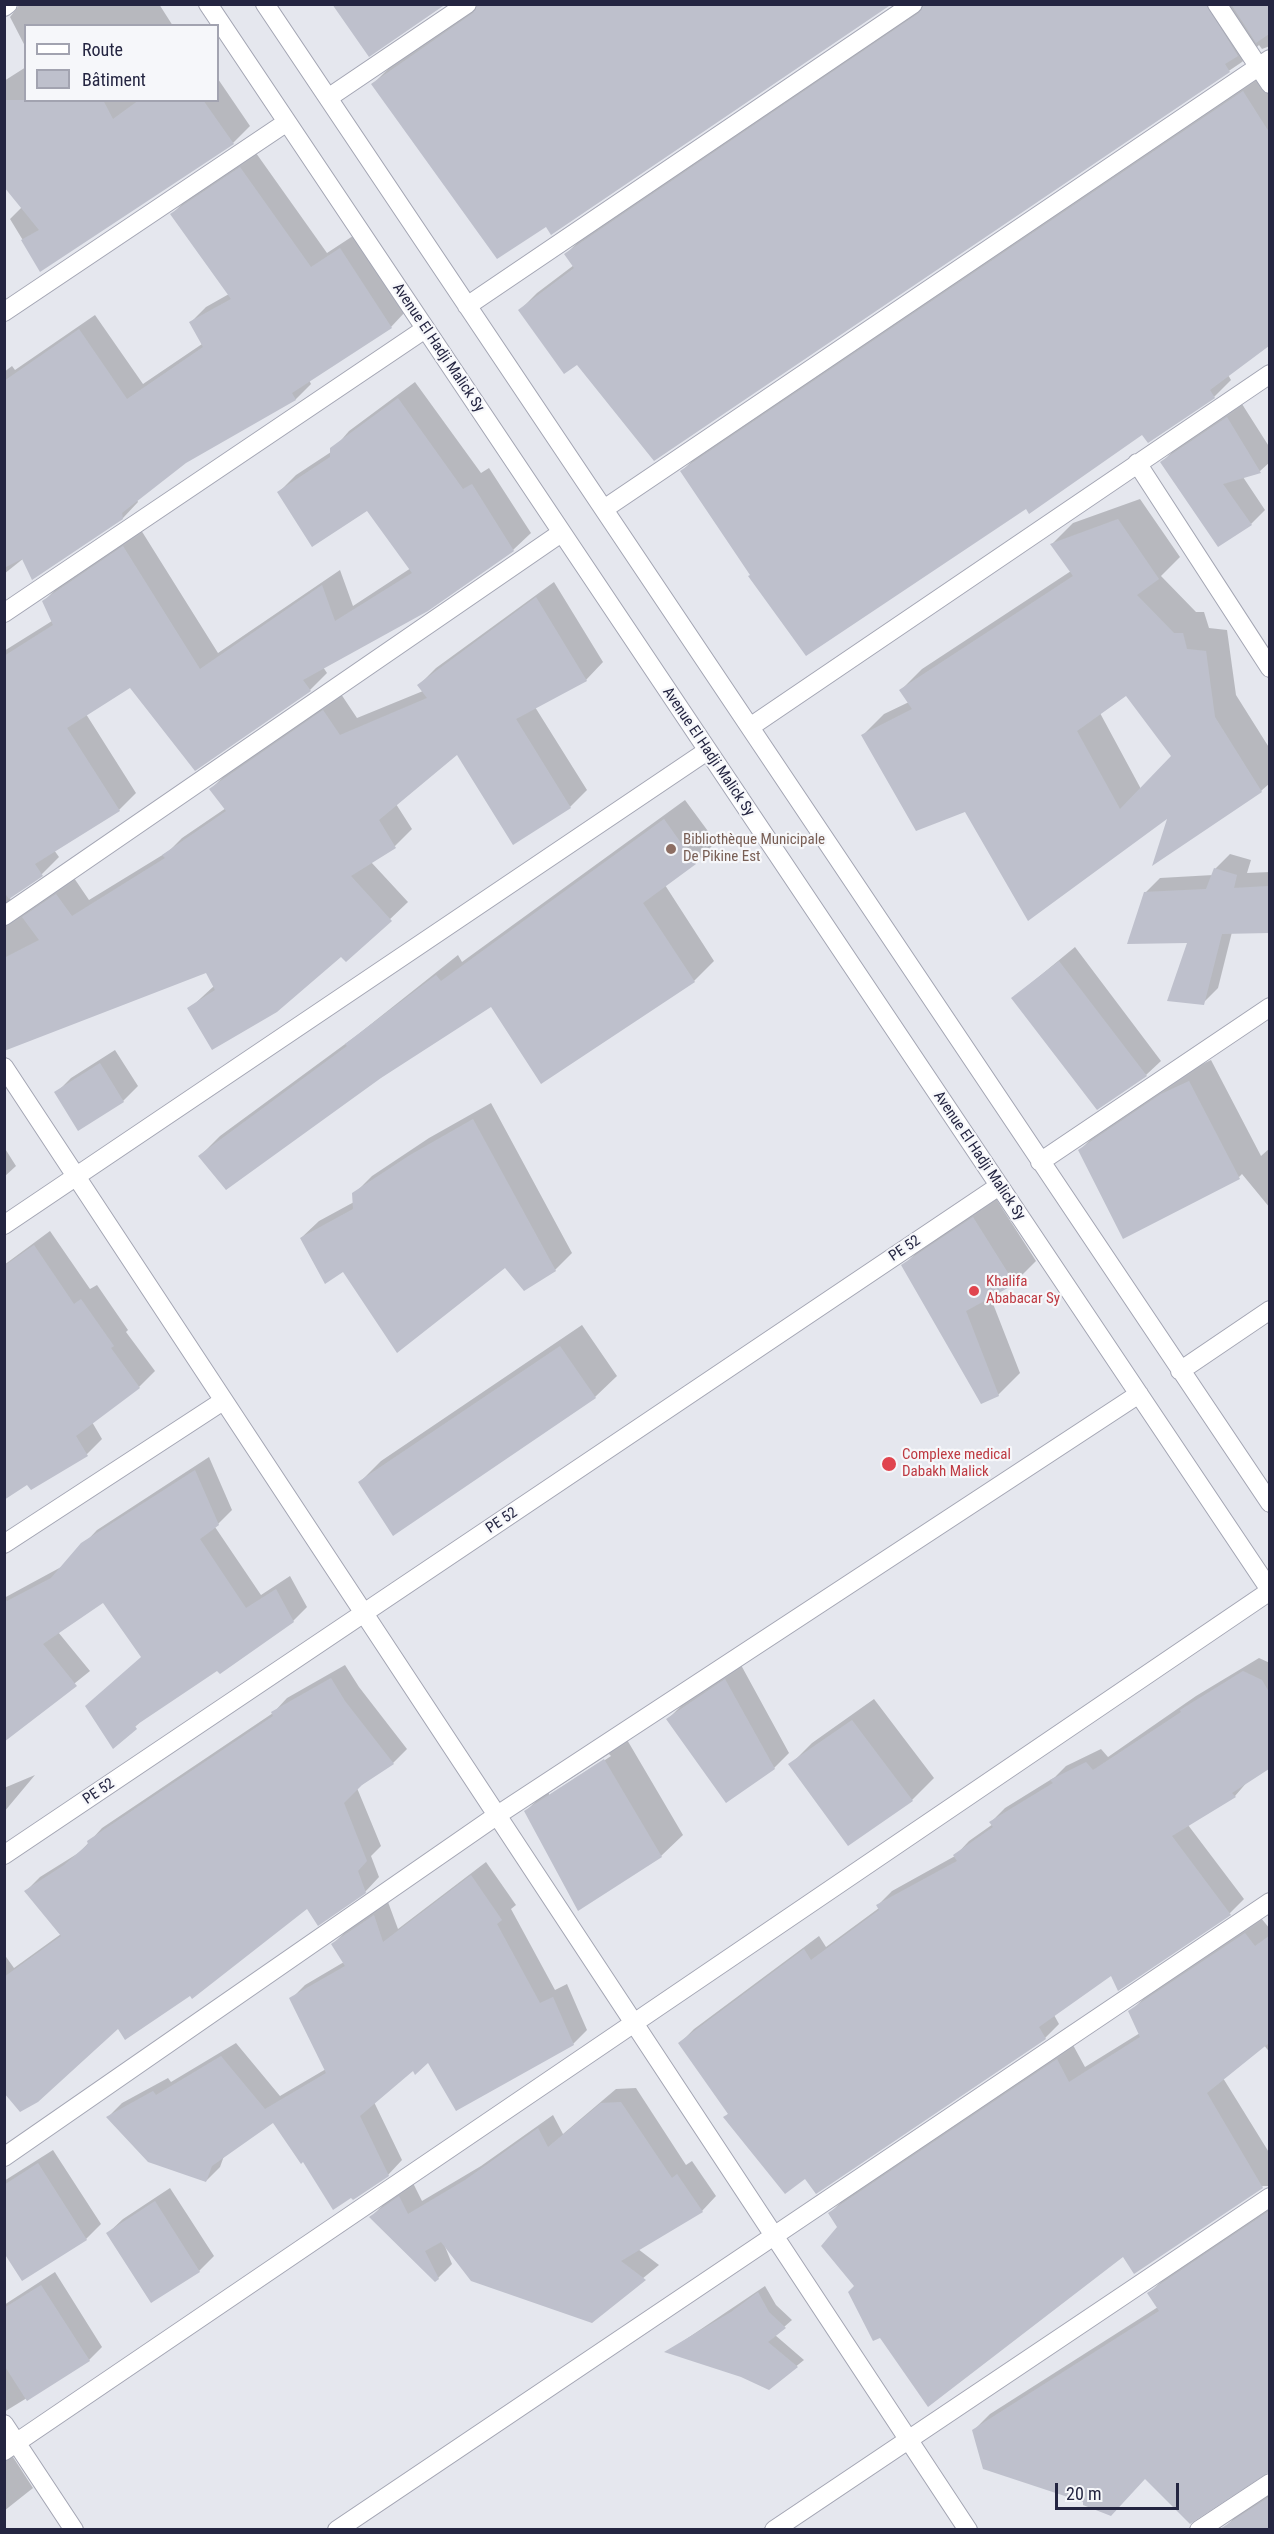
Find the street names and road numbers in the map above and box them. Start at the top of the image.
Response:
street label: Avenue El Hadji Malick Sy [388,280,488,416]
street label: Avenue El Hadji Malick Sy [658,684,758,820]
street label: Avenue El Hadji Malick Sy [929,1088,1029,1224]
street label: PE 52 [886,1232,924,1266]
street label: PE 52 [483,1504,521,1538]
street label: PE 52 [80,1775,118,1809]

